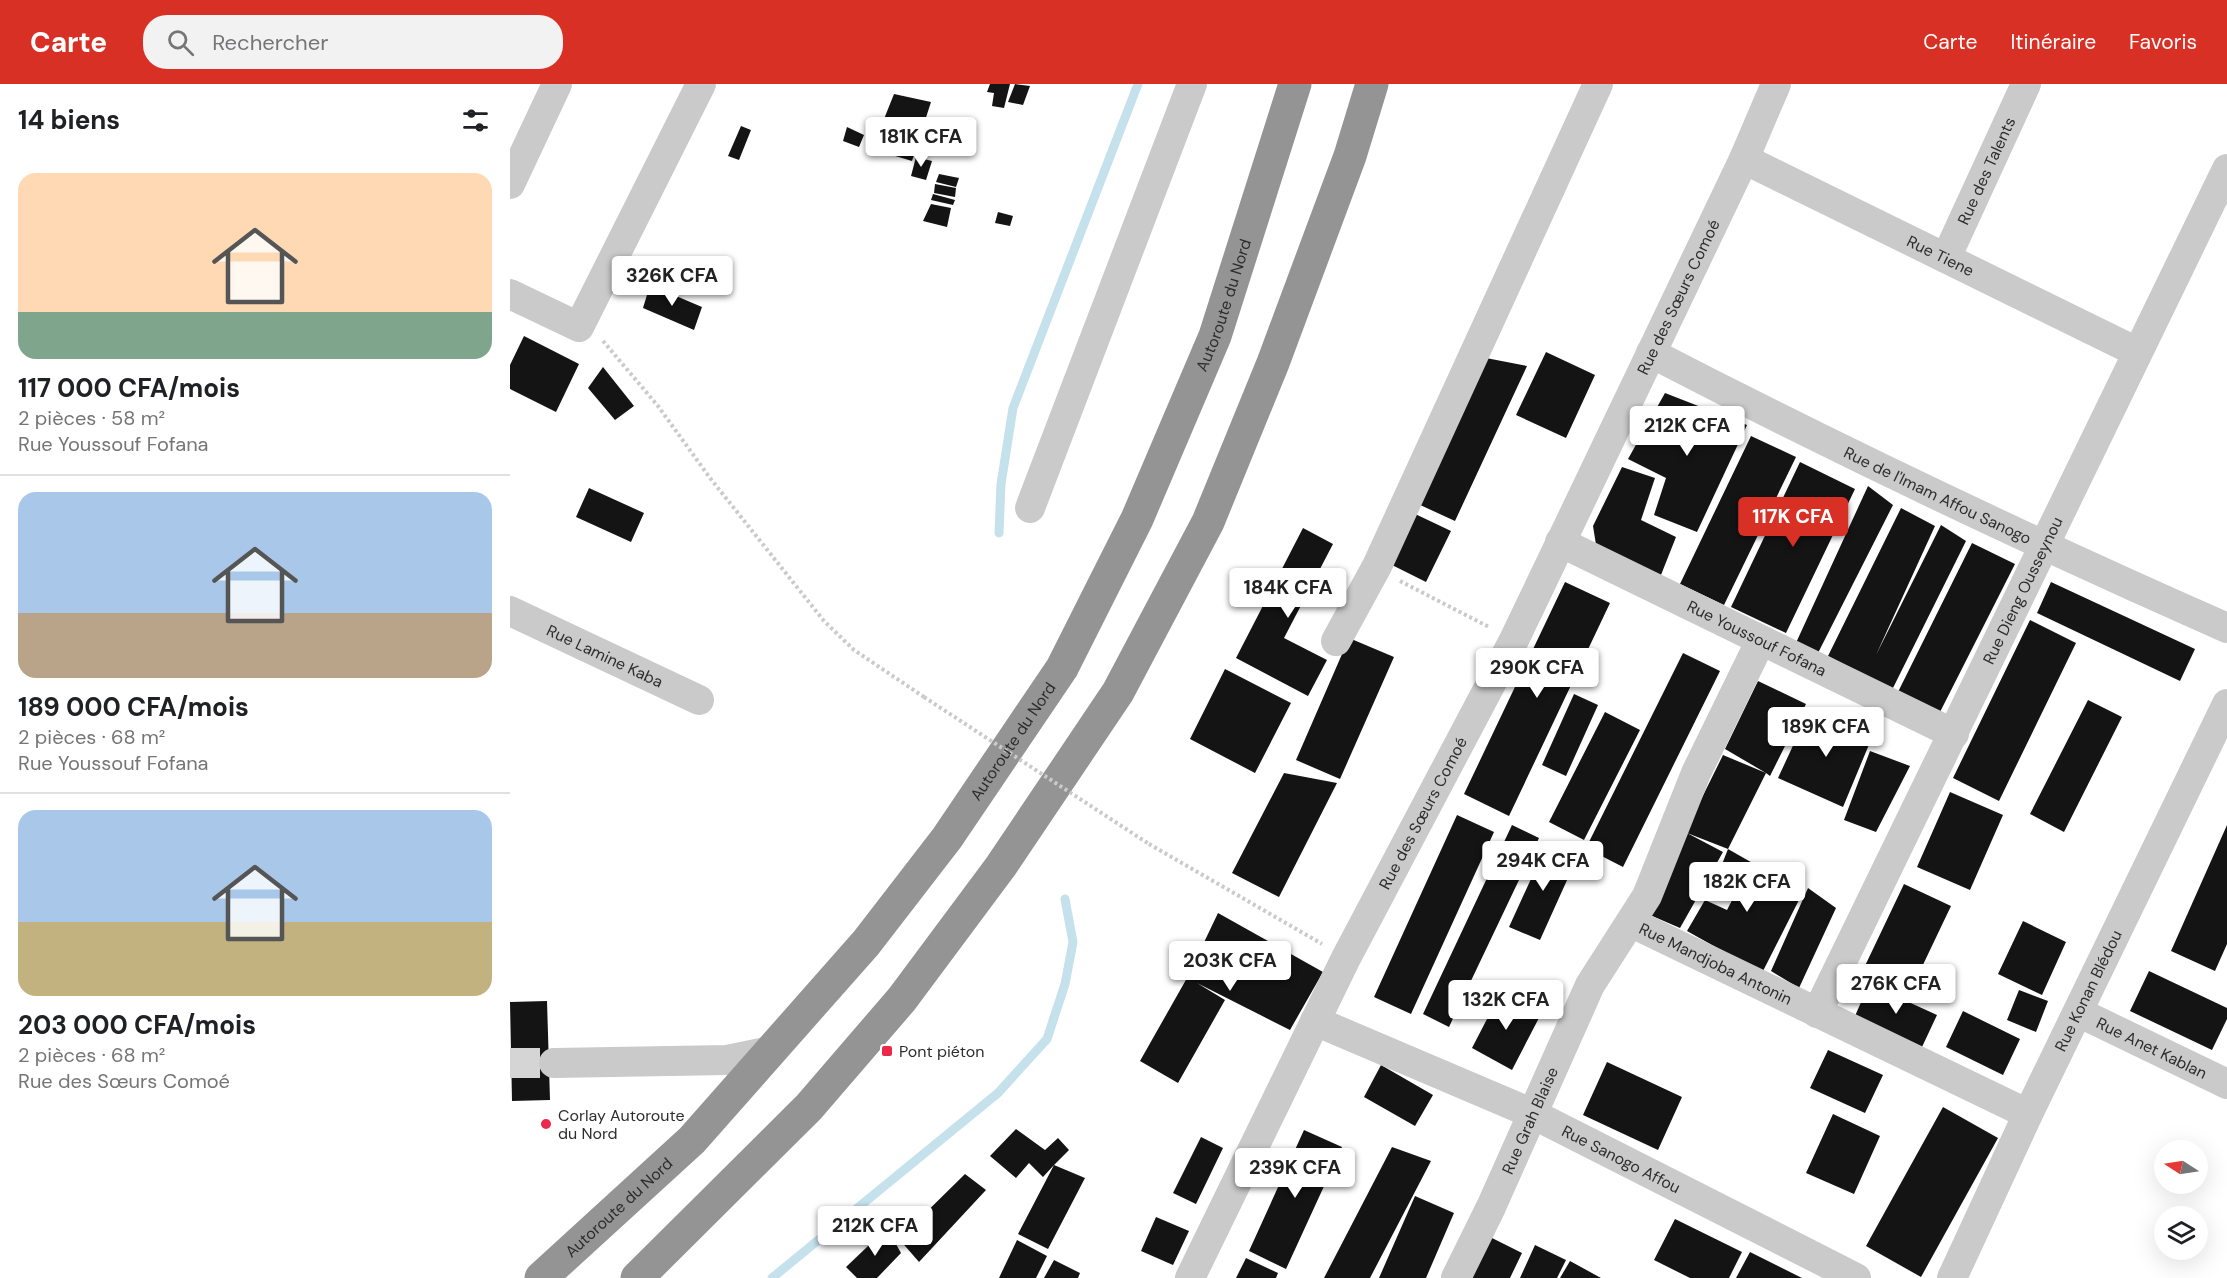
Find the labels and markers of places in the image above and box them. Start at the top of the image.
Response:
pin: 181K CFA [859,117,983,168]
pin: 326K CFA [610,256,734,307]
pin: 212K CFA [1625,406,1749,457]
pin: 117K CFA [1731,497,1855,548]
pin: 184K CFA [1226,568,1350,619]
pin: 290K CFA [1475,648,1599,699]
pin: 189K CFA [1764,707,1888,758]
pin: 294K CFA [1481,841,1605,892]
pin: 182K CFA [1685,862,1809,913]
pin: 203K CFA [1168,941,1292,992]
pin: 276K CFA [1834,964,1958,1015]
pin: 132K CFA [1444,980,1568,1031]
place label: Pont piéton [899,1041,984,1062]
marker: Pont piéton [880,1044,894,1058]
place label: Corlay Autoroute du Nord [558,1105,685,1144]
marker: Corlay Autoroute du Nord [539,1117,553,1131]
pin: 239K CFA [1233,1148,1357,1199]
pin: 212K CFA [813,1206,937,1257]

